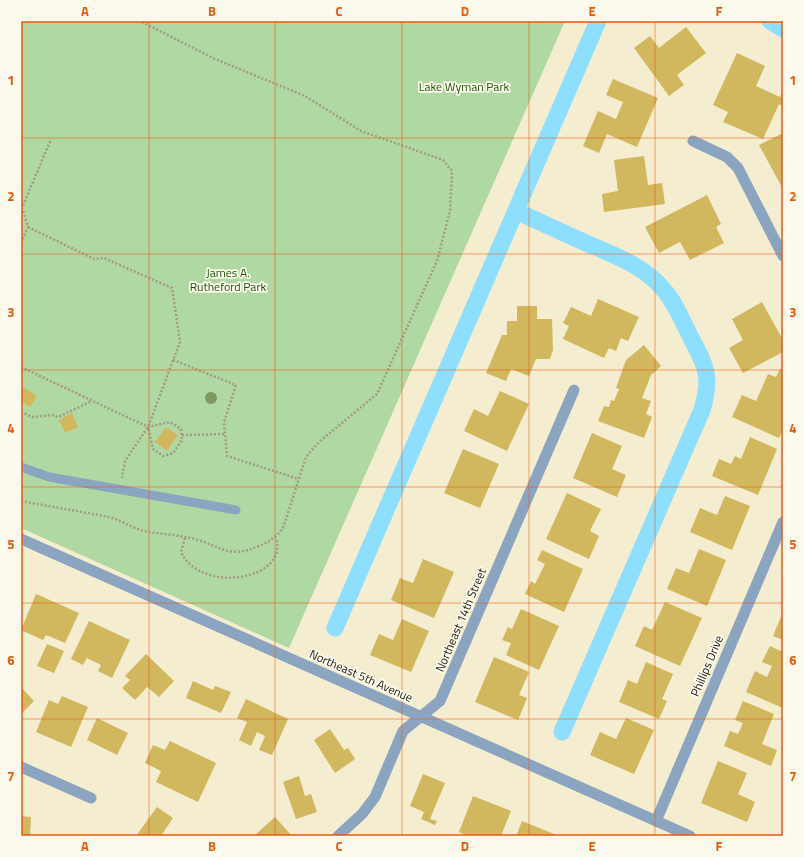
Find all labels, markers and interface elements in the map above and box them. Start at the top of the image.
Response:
text: A [81,1,89,21]
text: B [208,1,216,21]
text: C [335,1,343,21]
text: D [461,1,469,21]
text: E [588,1,596,21]
text: F [716,1,723,21]
text: 1 [7,70,15,90]
text: 1 [789,70,797,90]
park label: Lake Wyman Park [419,77,510,96]
text: 2 [7,186,15,206]
text: 2 [789,186,797,206]
park label: James A. Rutheford Park [190,263,267,296]
text: 3 [7,302,15,322]
text: 3 [789,302,797,322]
text: 4 [7,418,15,438]
text: 4 [789,418,797,438]
text: 5 [7,534,15,554]
text: 5 [789,534,797,554]
street label: Northeast 14th Street [430,564,491,675]
street label: Phillips Drive [685,632,728,700]
street label: Northeast 5th Avenue [307,644,416,707]
text: 6 [7,650,15,670]
text: 6 [789,650,797,670]
text: 7 [7,766,15,786]
text: 7 [789,766,797,786]
text: A [81,836,89,856]
text: B [208,836,216,856]
text: C [335,836,343,856]
text: D [461,836,469,856]
text: E [588,836,596,856]
text: F [716,836,723,856]

